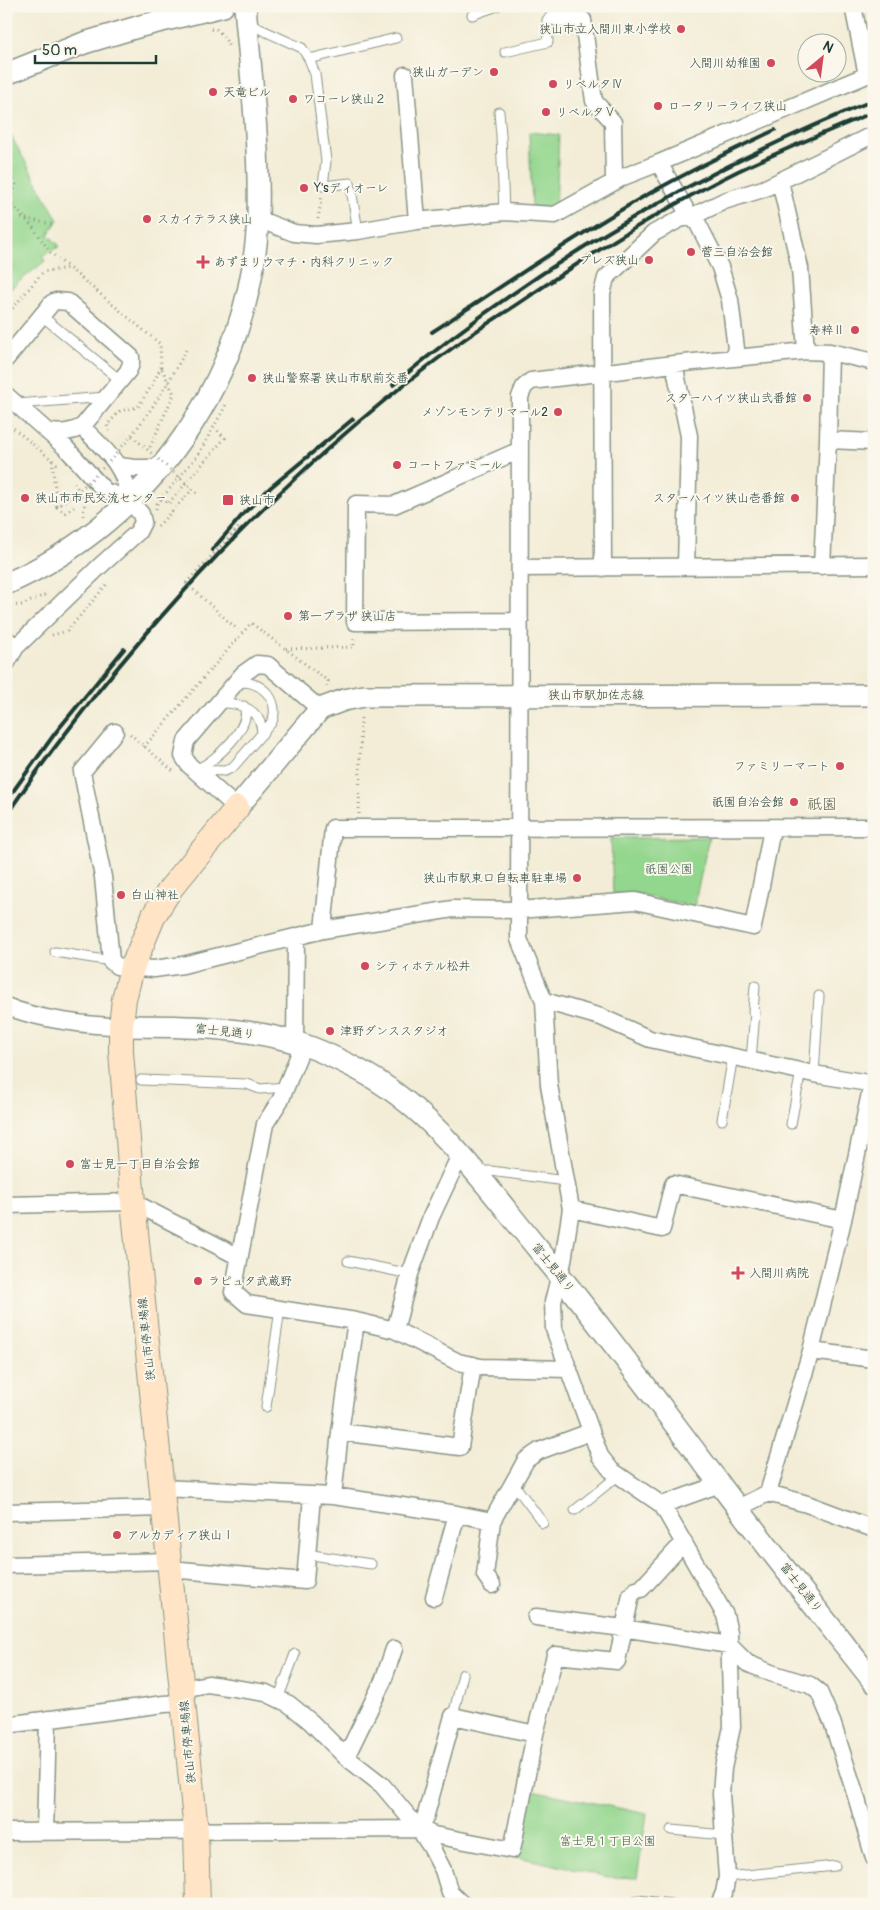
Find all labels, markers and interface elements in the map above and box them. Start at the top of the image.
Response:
place label: 狭山市立入間川東小学校 [539,22,671,37]
marker: 狭山市立入間川東小学校 [675,23,687,35]
scale bar [35,32,156,64]
north arrow [798,32,848,82]
text: N [820,37,836,57]
text: 50 m [42,41,77,60]
place label: 入間川幼稚園 [689,56,761,71]
marker: 入間川幼稚園 [765,57,777,69]
place label: 狭山ガーデン [412,65,484,80]
marker: 狭山ガーデン [488,66,500,78]
place label: リベルタⅣ [563,77,623,92]
marker: リベルタⅣ [547,78,559,90]
place label: 天竜ビル [223,85,271,100]
marker: 天竜ビル [207,86,219,98]
place label: ワコーレ狭山２ [303,92,387,107]
marker: ワコーレ狭山２ [287,93,299,105]
place label: ロータリーライフ狭山 [668,99,787,114]
marker: ロータリーライフ狭山 [652,100,664,112]
place label: リベルタⅤ [556,105,616,120]
marker: リベルタⅤ [540,106,552,118]
place label: Y'sディオーレ [313,181,388,196]
marker: Y'sディオーレ [298,182,310,194]
place label: スカイテラス狭山 [157,212,253,227]
marker: スカイテラス狭山 [141,213,153,225]
place label: 菅三自治会館 [701,245,773,260]
marker: 菅三自治会館 [685,246,697,258]
place label: プレズ狭山 [579,253,639,268]
marker: プレズ狭山 [643,254,655,266]
marker: あずまリウマチ・内科クリニック [196,255,210,269]
place label: あずまリウマチ・内科クリニック [214,255,394,270]
place label: 寿粹Ⅱ [809,323,845,338]
marker: 寿粹Ⅱ [849,324,861,336]
place label: 狭山警察署 狭山市駅前交番 [262,371,409,386]
marker: 狭山警察署 狭山市駅前交番 [246,372,258,384]
place label: スターハイツ狭山弐番館 [665,391,797,406]
marker: スターハイツ狭山弐番館 [801,392,813,404]
place label: メゾンモンテリマール2 [421,405,548,420]
marker: メゾンモンテリマール2 [552,406,564,418]
place label: コートファミール [407,458,502,473]
marker: コートファミール [391,459,403,471]
place label: 狭山市市民交流センター [35,491,167,506]
place label: スターハイツ狭山壱番館 [653,491,785,506]
marker: 狭山市市民交流センター [19,492,31,504]
marker: スターハイツ狭山壱番館 [789,492,801,504]
marker: 狭山市 [221,493,235,507]
place label: 狭山市 [239,493,275,508]
place label: 第一プラザ 狭山店 [298,609,397,624]
marker: 第一プラザ 狭山店 [282,610,294,622]
street label: 狭山市駅加佐志線 [548,688,644,703]
place label: ファミリーマート [734,759,830,774]
marker: ファミリーマート [834,760,846,772]
place label: 祇園自治会館 [712,795,784,810]
district label: 祇園 [807,795,837,814]
marker: 祇園自治会館 [788,796,800,808]
park label: 祇園公園 [645,862,693,877]
place label: 狭山市駅東口自転車駐車場 [423,871,567,886]
marker: 狭山市駅東口自転車駐車場 [571,872,583,884]
place label: 白山神社 [131,888,179,903]
marker: 白山神社 [115,889,127,901]
place label: シティホテル松井 [375,959,471,974]
marker: シティホテル松井 [359,960,371,972]
street label: 富士見通り [194,1021,256,1043]
place label: 津野ダンススタジオ [340,1024,448,1039]
marker: 津野ダンススタジオ [324,1025,336,1037]
place label: 富士見一丁目自治会館 [80,1157,200,1172]
marker: 富士見一丁目自治会館 [64,1158,76,1170]
street label: 富士見通り [528,1240,578,1296]
marker: 入間川病院 [731,1266,745,1280]
place label: 入間川病院 [749,1266,809,1281]
place label: ラピュタ武蔵野 [208,1274,292,1289]
marker: ラピュタ武蔵野 [192,1275,204,1287]
street label: 狭山市停車場線 [135,1296,159,1382]
place label: アルカディア狭山Ⅰ [127,1528,234,1543]
marker: アルカディア狭山Ⅰ [111,1529,123,1541]
street label: 富士見通り [777,1560,825,1616]
street label: 狭山市停車場線 [177,1699,199,1785]
park label: 富士見１丁目公園 [560,1834,656,1849]

